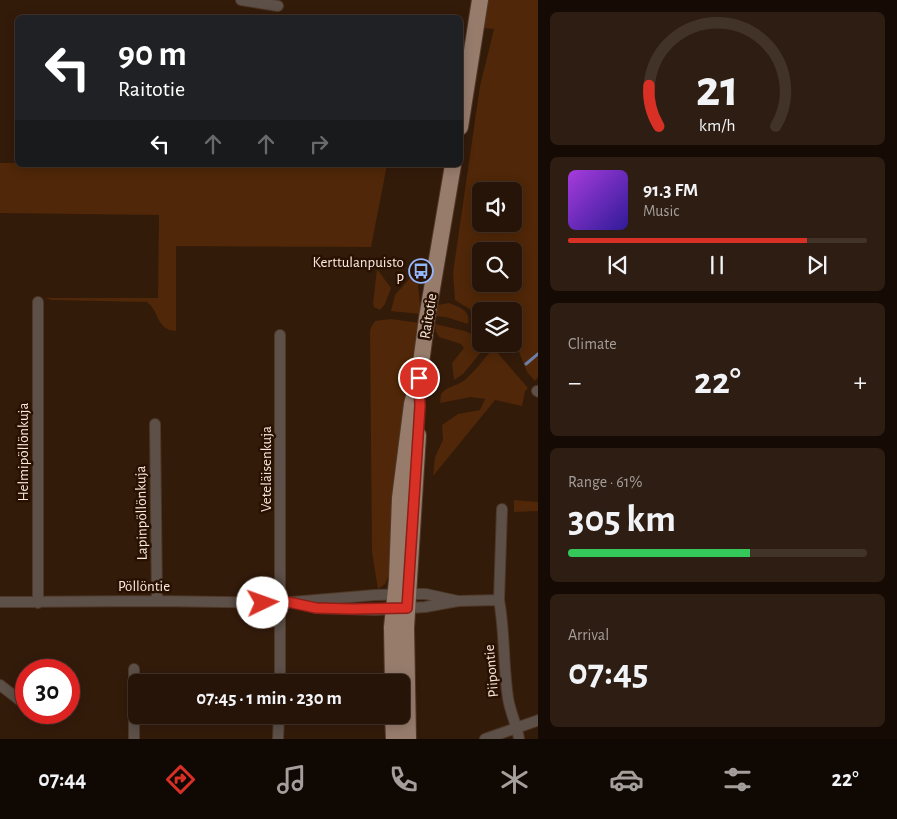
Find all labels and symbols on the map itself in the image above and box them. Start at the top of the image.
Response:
place label: Kerttulanpuisto P [313,255,404,287]
bus stop icon: Kerttulanpuisto P [408,258,434,284]
street label: Raitotie [417,292,440,340]
pin [398,357,440,399]
street label: Helmipöllönkuja [16,402,31,501]
street label: Veteläisenkuja [259,426,274,512]
street label: Lapinpöllönkuja [133,465,150,561]
position arrow [236,576,288,628]
street label: Pöllöntie [118,579,170,594]
street label: Piipontie [482,644,501,698]
speed limit sign: 30 [15,659,80,724]

